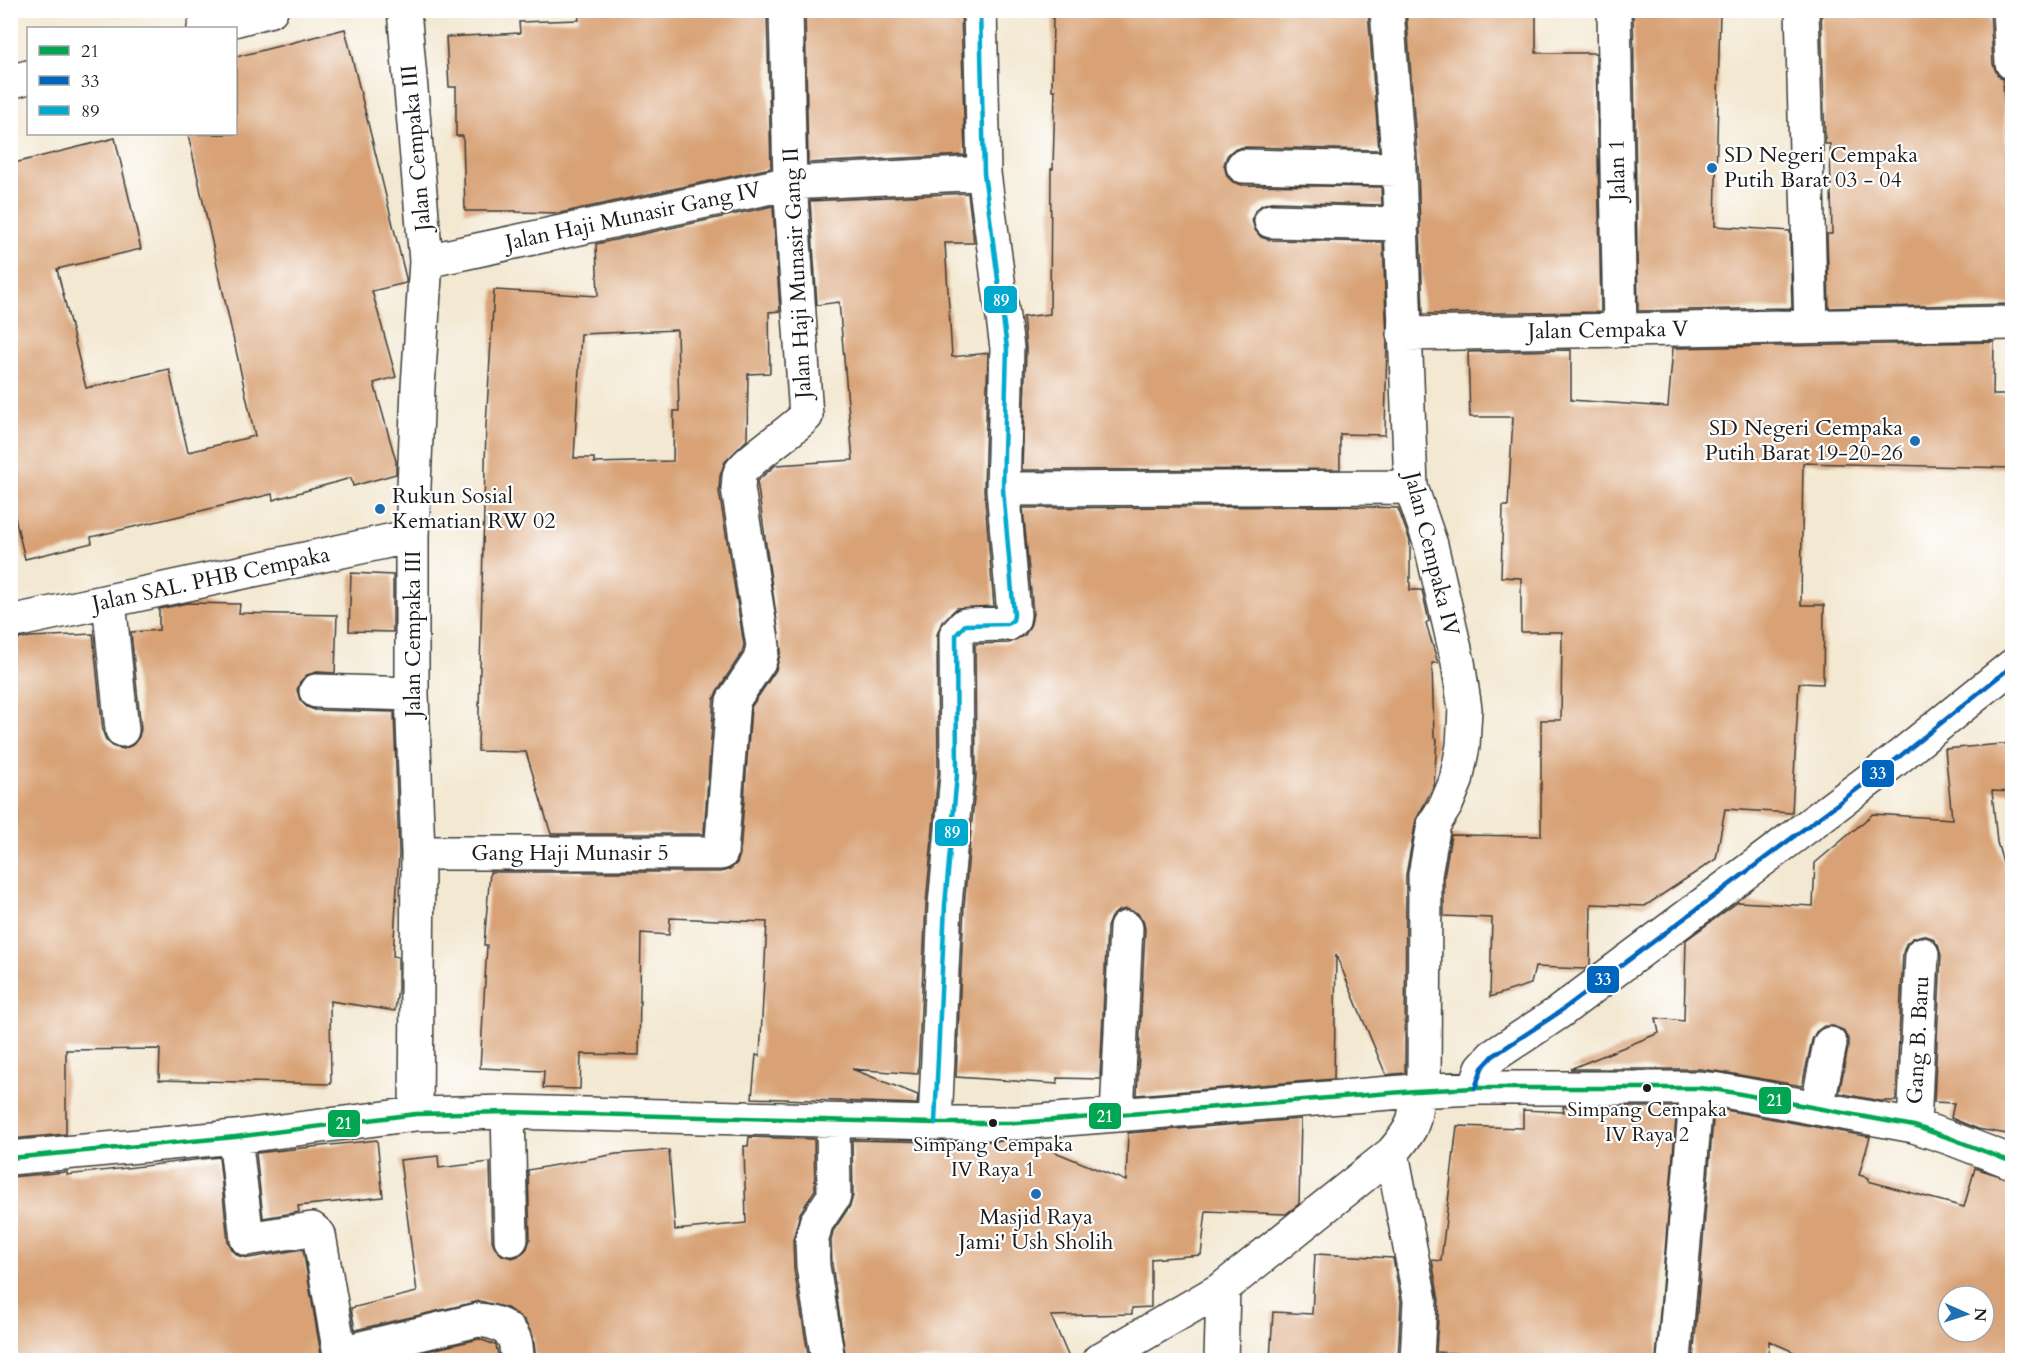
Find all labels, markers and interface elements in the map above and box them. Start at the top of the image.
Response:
legend [27,27,237,135]
text: 21 [81,39,99,64]
street label: Jalan Cempaka III [394,64,438,235]
text: 33 [81,69,99,94]
text: 89 [81,99,99,124]
street label: Jalan 1 [1601,139,1633,204]
place label: SD Negeri Cempaka Putih Barat 03 - 04 [1724,140,1918,195]
street label: Jalan Haji Munasir Gang II [775,147,819,402]
marker: SD Negeri Cempaka Putih Barat 03 - 04 [1705,161,1719,175]
street label: Jalan Haji Munasir Gang IV [500,174,764,258]
line badge: 89 [983,285,1018,314]
text: 89 [993,290,1009,312]
street label: Jalan Cempaka V [1525,314,1689,346]
place label: SD Negeri Cempaka Putih Barat 19-20-26 [1705,413,1903,468]
marker: SD Negeri Cempaka Putih Barat 19-20-26 [1908,434,1922,448]
street label: Jalan Cempaka IV [1396,466,1467,640]
place label: Rukun Sosial Kematian RW 02 [392,481,556,536]
marker: Rukun Sosial Kematian RW 02 [373,502,387,516]
street label: Jalan SAL. PHB Cempaka [87,539,333,619]
street label: Jalan Cempaka III [398,551,428,720]
line badge: 33 [1861,759,1895,788]
text: 33 [1870,763,1886,785]
line badge: 89 [934,818,969,847]
text: 89 [944,822,960,844]
street label: Gang Haji Munasir 5 [471,838,669,868]
line badge: 33 [1586,965,1620,994]
text: 33 [1595,969,1611,991]
street label: Gang B. Baru [1900,975,1936,1105]
marker: Simpang Cempaka IV Raya 2 [1641,1082,1653,1094]
line badge: 21 [1758,1086,1792,1115]
text: 21 [1767,1090,1783,1112]
place label: Simpang Cempaka IV Raya 2 [1567,1096,1727,1148]
line badge: 21 [1088,1102,1122,1130]
text: 21 [1097,1106,1113,1128]
line badge: 21 [327,1109,361,1138]
text: 21 [336,1113,352,1135]
marker: Simpang Cempaka IV Raya 1 [987,1117,999,1129]
place label: Simpang Cempaka IV Raya 1 [913,1131,1073,1183]
marker: Masjid Raya Jami' Ush Sholih [1029,1187,1043,1201]
place label: Masjid Raya Jami' Ush Sholih [956,1202,1113,1257]
north arrow [1936,1284,1996,1344]
text: N [1969,1307,1991,1322]

